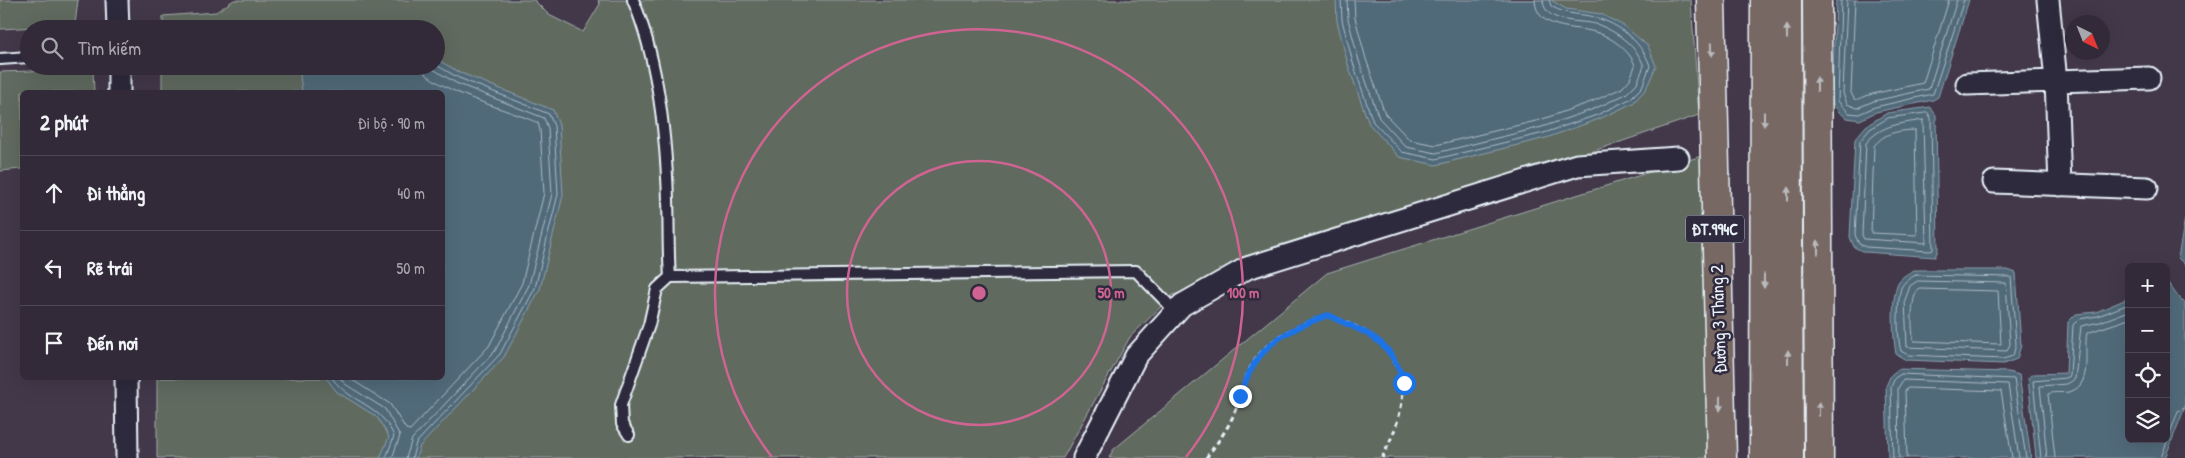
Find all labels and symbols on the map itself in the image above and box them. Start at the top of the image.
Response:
north arrow [2065,15,2110,60]
one-way arrow [1783,24,1791,40]
one-way arrow [1708,41,1716,57]
one-way arrow [1813,76,1821,92]
one-way arrow [1760,111,1768,127]
one-way arrow [1784,186,1792,202]
road number: ĐT.994C [1686,215,1744,242]
one-way arrow [1814,239,1822,255]
street label: Đường 3 Tháng 2 [1704,264,1732,374]
one-way arrow [1760,273,1768,289]
text: 50 m [1098,282,1124,303]
text: 100 m [1227,282,1259,303]
centre of rings [970,284,988,302]
one-way arrow [1784,349,1792,365]
route start [1393,372,1416,395]
route end [1229,385,1252,408]
one-way arrow [1716,396,1724,412]
one-way arrow [1815,401,1823,417]

